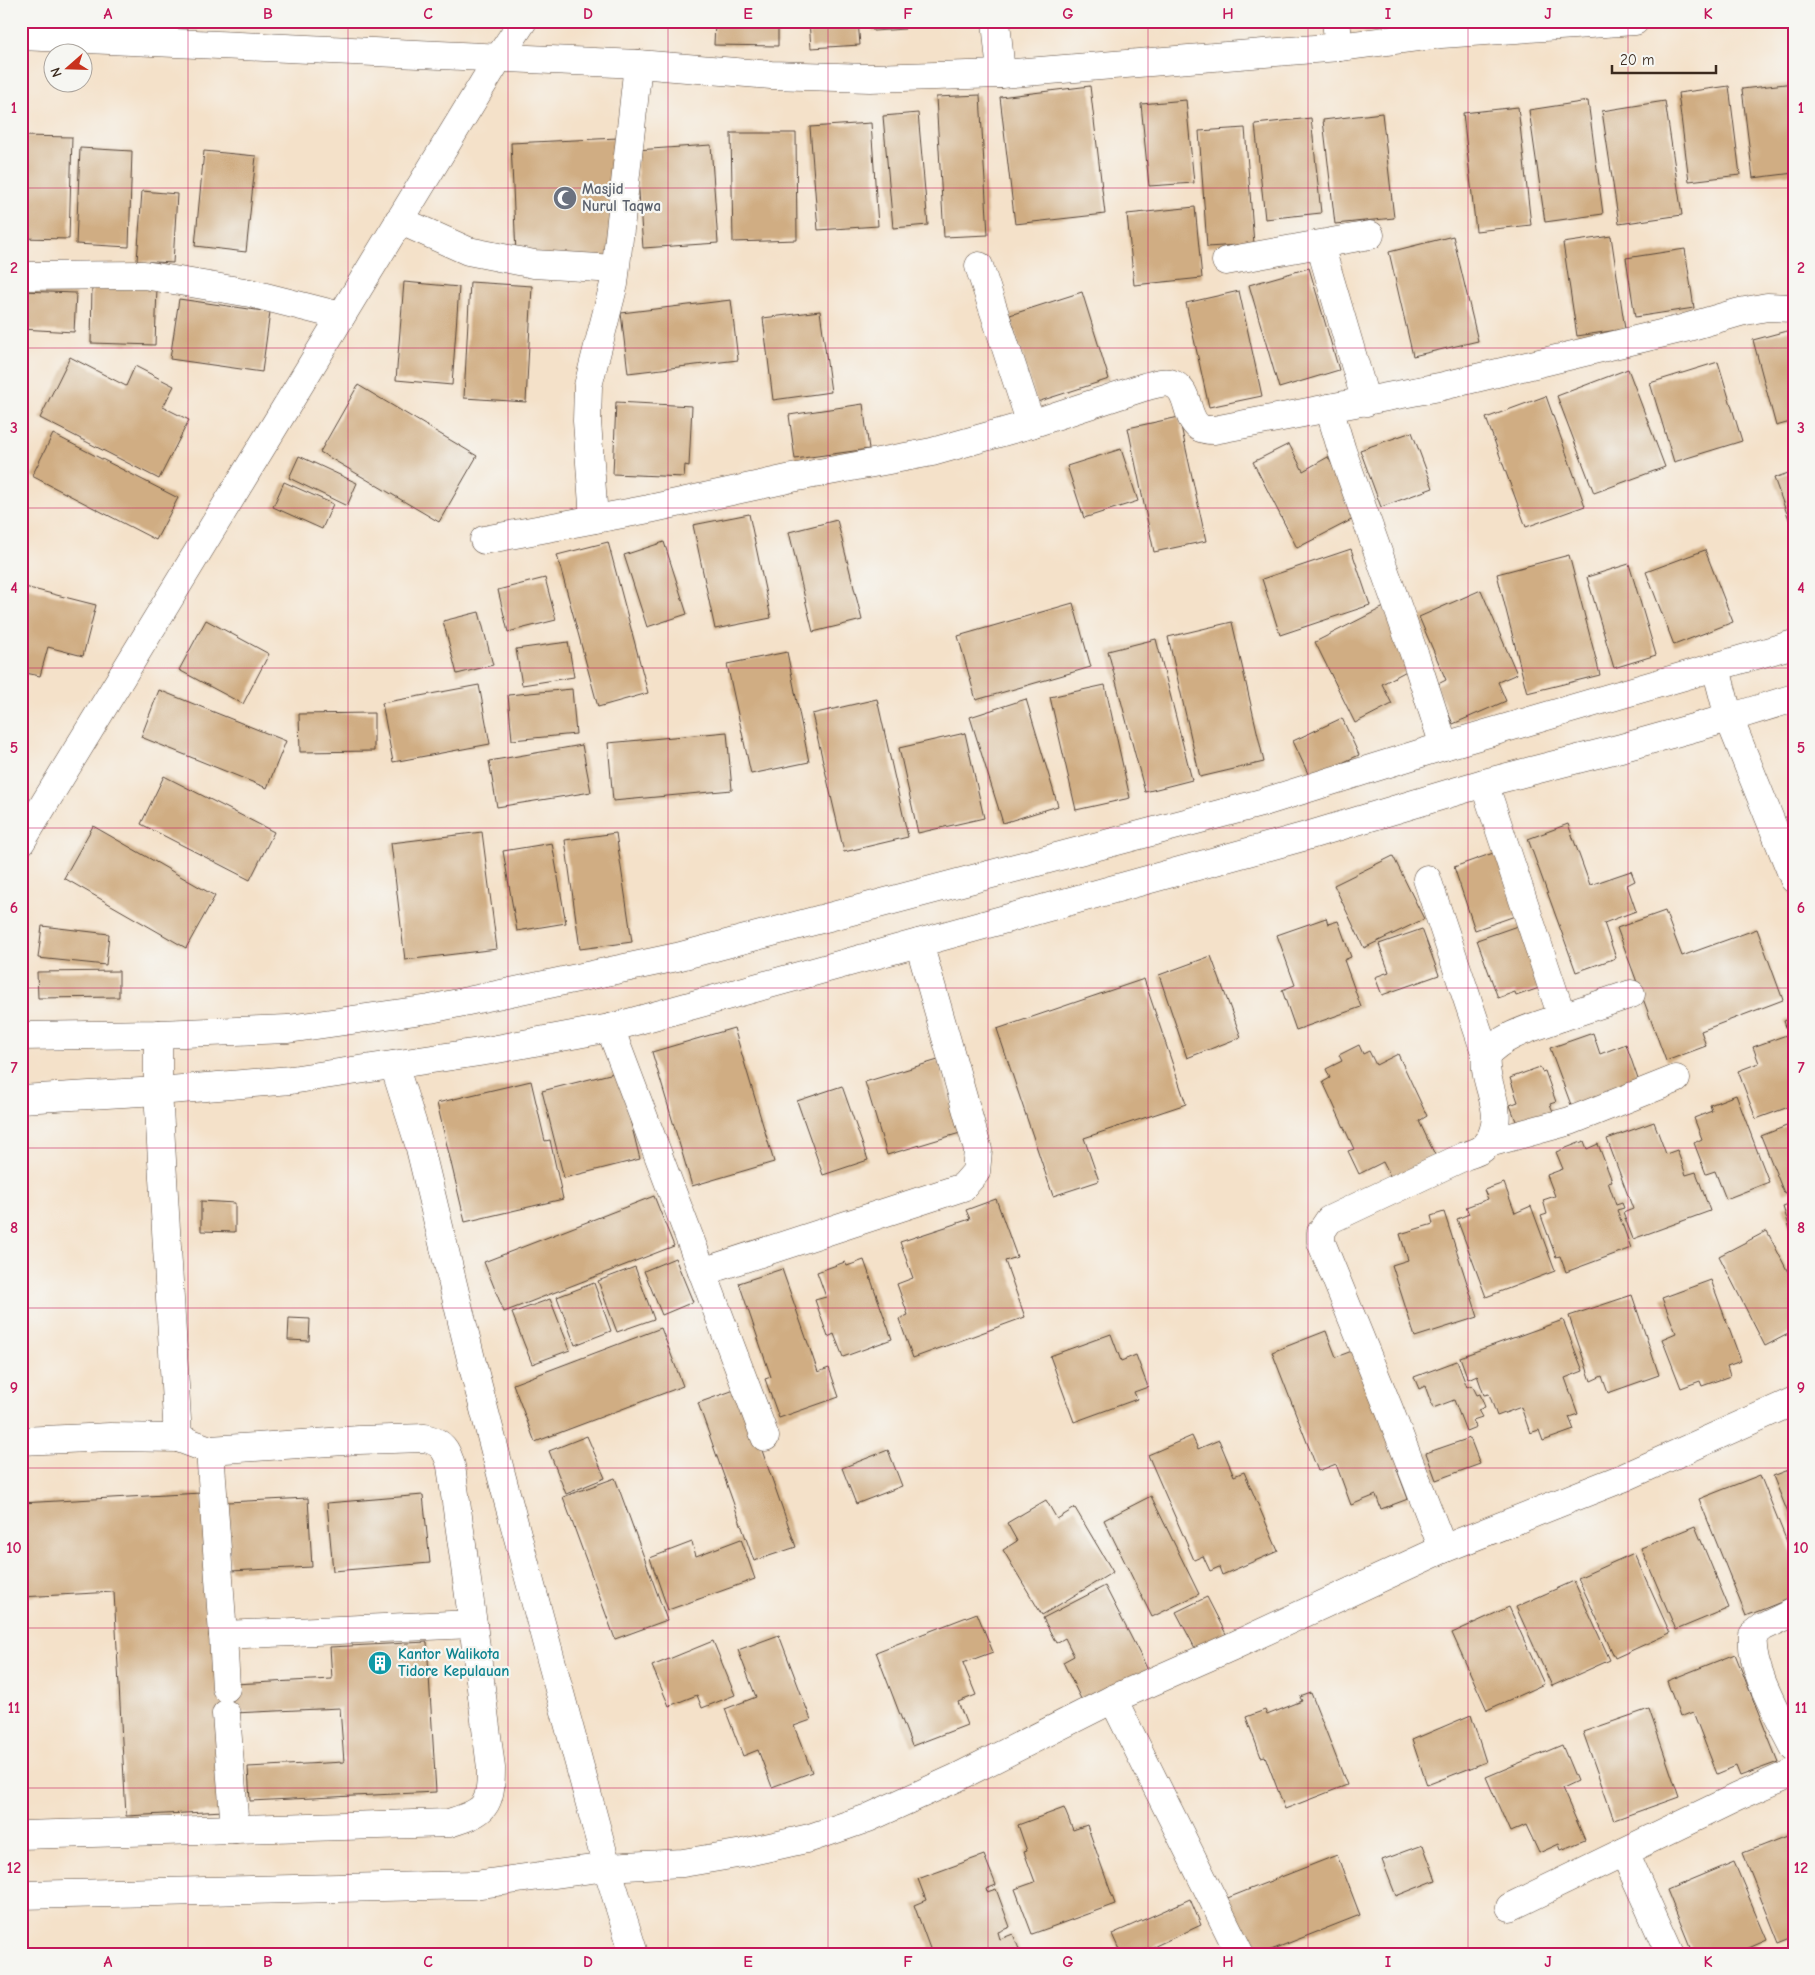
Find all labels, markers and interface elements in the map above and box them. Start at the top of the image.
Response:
text: A [104,5,113,23]
text: B [263,5,273,23]
text: C [423,5,433,23]
text: D [583,5,593,23]
text: E [743,5,753,23]
text: F [903,5,913,23]
text: G [1062,5,1074,23]
text: H [1222,5,1234,23]
text: I [1385,5,1391,23]
text: J [1544,5,1552,23]
text: K [1703,5,1713,23]
north arrow [42,42,92,92]
scale bar [1612,42,1716,74]
text: 20 m [1620,51,1654,69]
text: N [47,65,66,79]
text: 1 [11,99,17,117]
text: 1 [1798,99,1804,117]
place label: Masjid Nurul Taqwa [582,180,661,215]
mosque icon: Masjid Nurul Taqwa [552,185,578,211]
text: 2 [10,259,18,277]
text: 2 [1797,259,1805,277]
text: 3 [10,419,18,437]
text: 3 [1797,419,1805,437]
text: 4 [10,579,18,597]
text: 4 [1797,579,1805,597]
text: 5 [10,739,18,757]
text: 5 [1797,739,1805,757]
text: 6 [10,899,18,917]
text: 6 [1797,899,1805,917]
text: 7 [10,1059,18,1077]
text: 7 [1797,1059,1805,1077]
text: 8 [10,1219,18,1237]
text: 8 [1797,1219,1805,1237]
text: 9 [10,1379,18,1397]
text: 9 [1797,1379,1805,1397]
text: 10 [6,1539,22,1557]
text: 10 [1793,1539,1809,1557]
place label: Kantor Walikota Tidore Kepulauan [398,1645,509,1680]
building icon: Kantor Walikota Tidore Kepulauan [367,1650,393,1676]
text: 11 [8,1699,20,1717]
text: 11 [1795,1699,1807,1717]
text: 12 [7,1859,21,1877]
text: 12 [1794,1859,1808,1877]
text: A [104,1953,113,1971]
text: B [263,1953,273,1971]
text: C [423,1953,433,1971]
text: D [583,1953,593,1971]
text: E [743,1953,753,1971]
text: F [903,1953,913,1971]
text: G [1062,1953,1074,1971]
text: H [1222,1953,1234,1971]
text: I [1385,1953,1391,1971]
text: J [1544,1953,1552,1971]
text: K [1703,1953,1713,1971]

